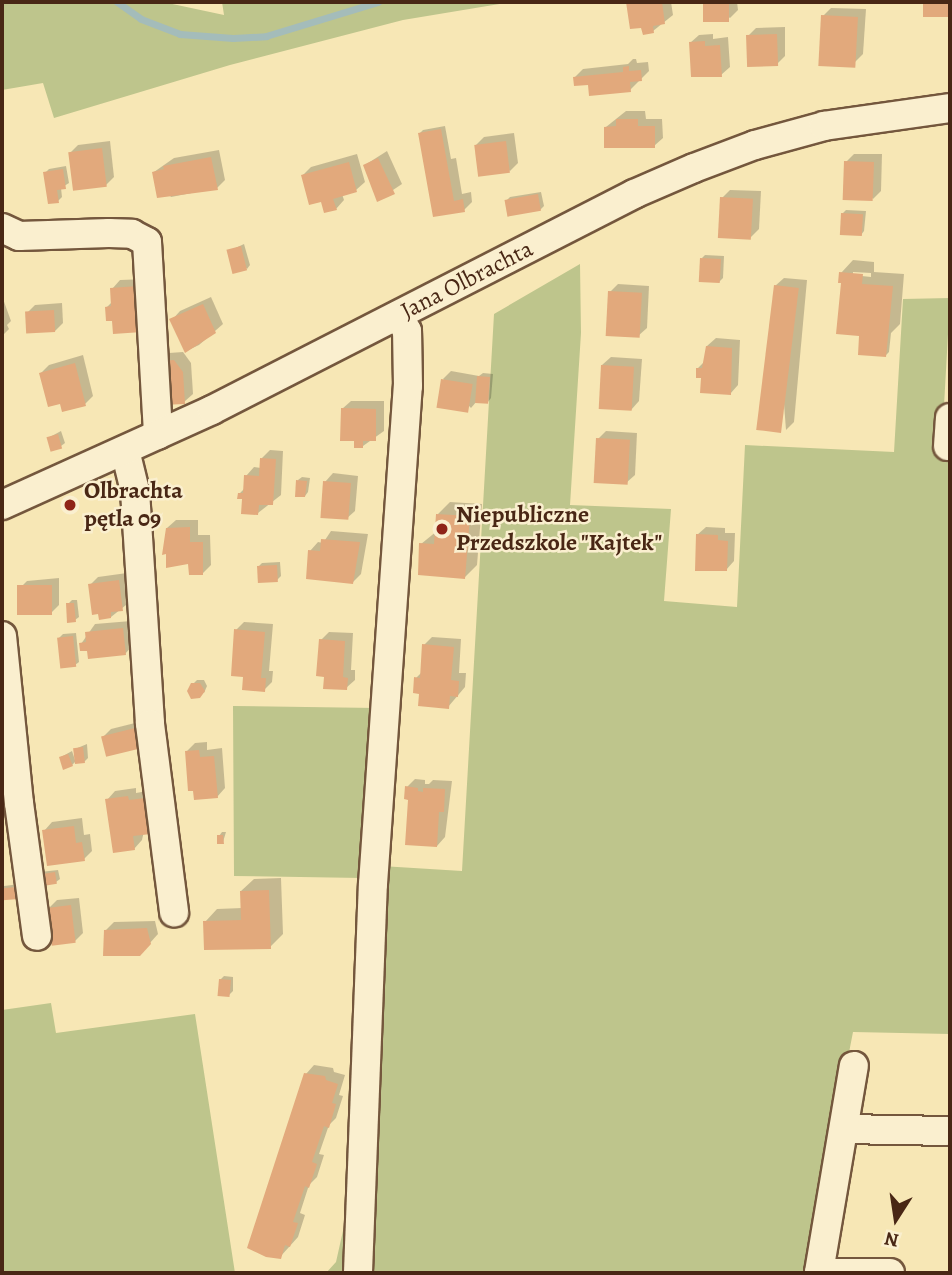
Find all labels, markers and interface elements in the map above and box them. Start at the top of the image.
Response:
street label: Jana Olbrachta [396,234,538,326]
place label: Olbrachta pętla 09 [84,477,183,533]
marker: Olbrachta pętla 09 [62,497,78,513]
place label: Niepubliczne Przedszkole "Kajtek" [456,501,663,557]
marker: Niepubliczne Przedszkole "Kajtek" [434,521,450,537]
north arrow [861,1184,931,1254]
text: N [882,1225,901,1254]

